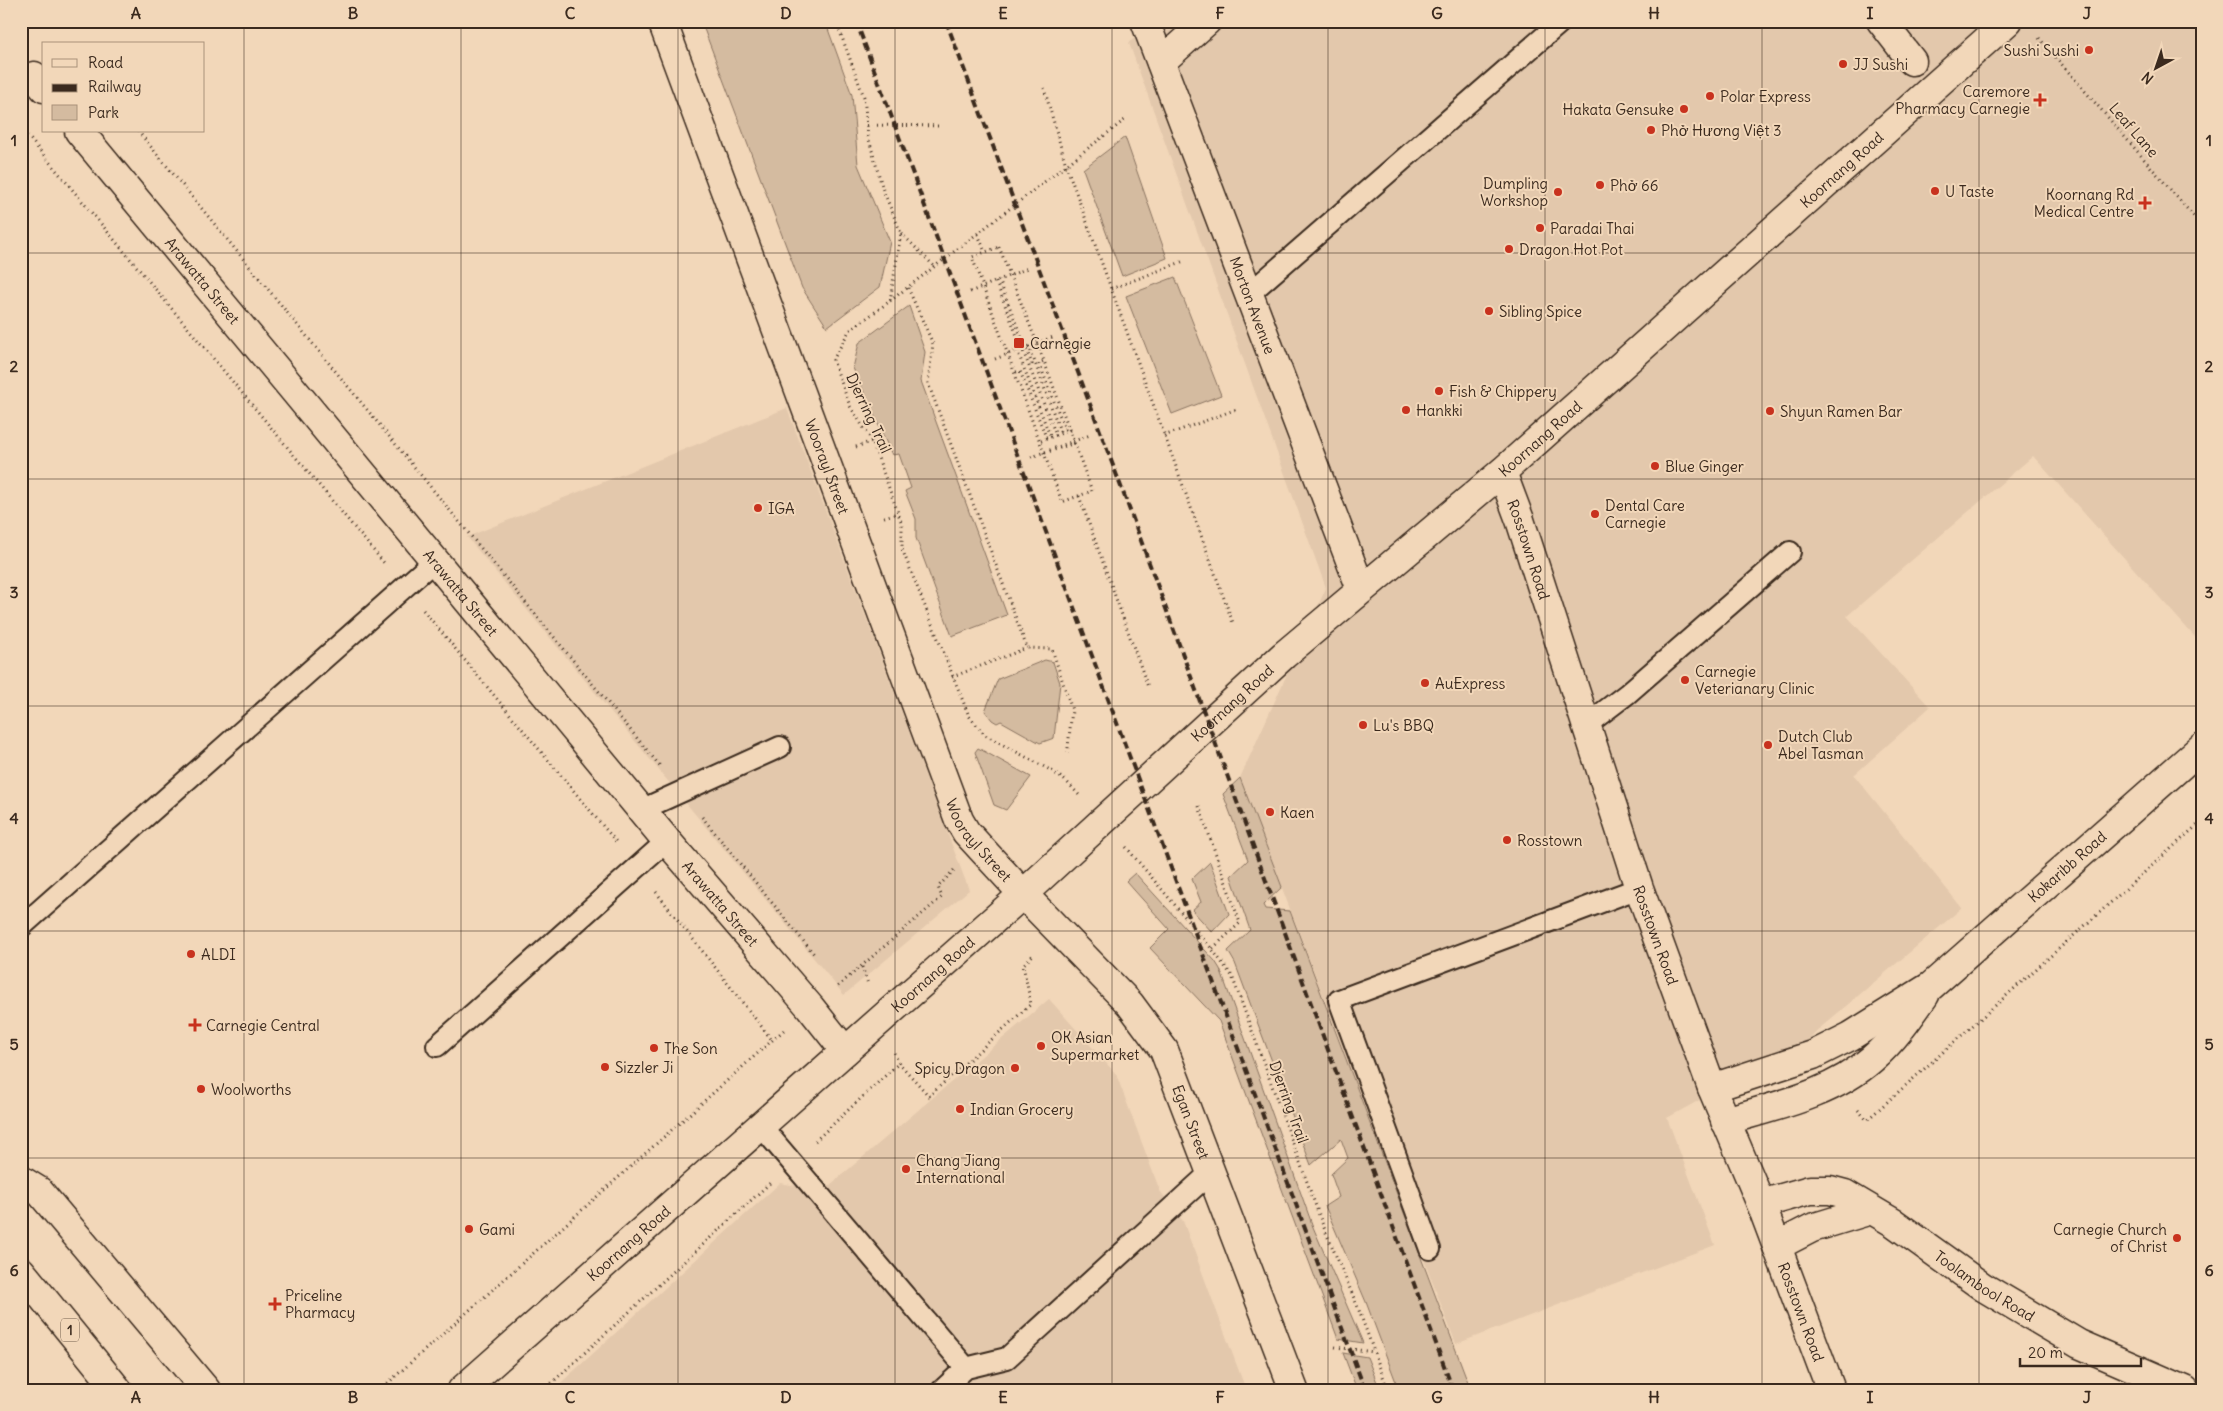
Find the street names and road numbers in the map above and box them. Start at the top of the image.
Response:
street label: Leaf Lane [2105,99,2163,161]
street label: Koornang Road [1796,127,1887,212]
street label: Arawatta Street [161,233,244,328]
street label: Morton Avenue [1226,254,1280,357]
street label: Djerring Trail [842,370,896,456]
street label: Koornang Road [1494,396,1586,480]
street label: Woorayl Street [801,416,854,516]
street label: Rosstown Road [1504,497,1555,602]
street label: Arawatta Street [420,545,502,640]
street label: Koornang Road [1187,660,1277,745]
street label: Woorayl Street [942,796,1016,885]
street label: Kokaribb Road [2023,827,2110,906]
street label: Arawatta Street [679,857,763,950]
street label: Rosstown Road [1629,883,1683,987]
street label: Koornang Road [887,932,978,1016]
street label: Djerring Trail [1265,1058,1313,1146]
street label: Egan Street [1169,1082,1214,1162]
street label: Koornang Road [583,1201,674,1285]
street label: Toolambool Road [1931,1246,2039,1325]
street label: Rosstown Road [1774,1260,1829,1364]
road number: 1 [61,1318,79,1342]

